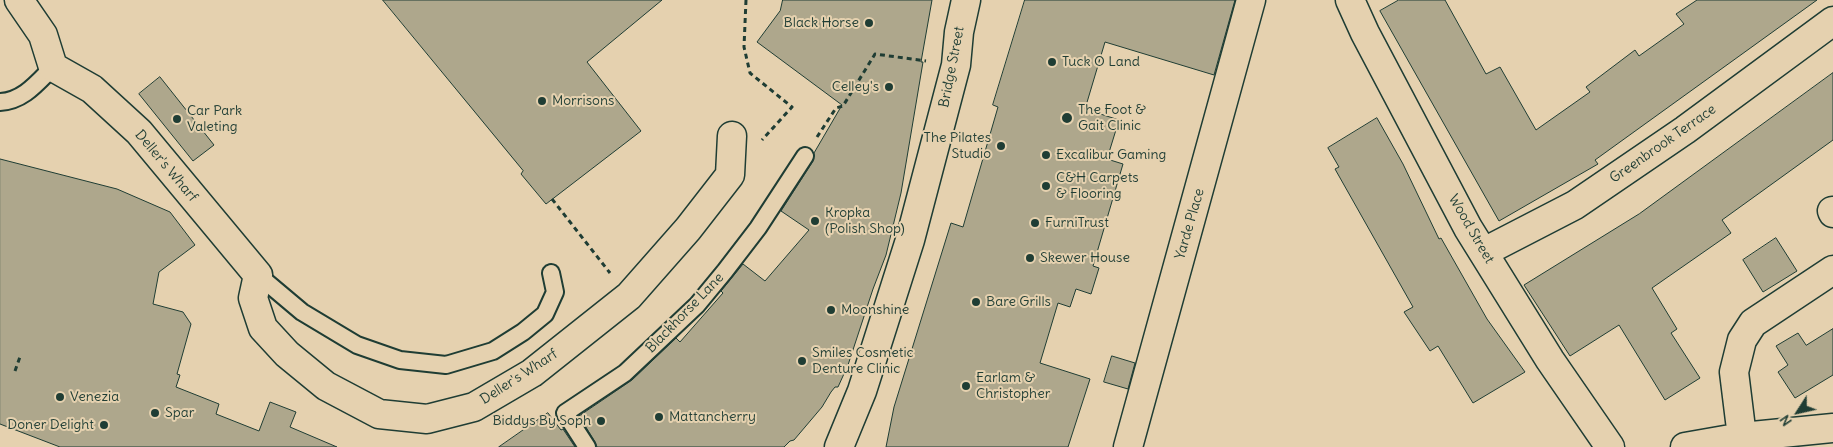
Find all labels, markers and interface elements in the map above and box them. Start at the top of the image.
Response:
place label: Black Horse [784,15,859,31]
marker: Black Horse [863,17,875,29]
street label: Bridge Street [936,25,968,109]
place label: Tuck O Land [1062,54,1140,70]
marker: Tuck O Land [1046,56,1058,68]
place label: Celley's [832,79,879,95]
marker: Celley's [883,81,895,93]
place label: Morrisons [552,93,614,109]
marker: Morrisons [536,95,548,107]
street label: Greenbrook Terrace [1607,101,1719,187]
place label: The Foot & Gait Clinic [1078,102,1146,134]
place label: Car Park Valeting [187,103,242,136]
marker: The Foot & Gait Clinic [1060,111,1074,125]
marker: Car Park Valeting [171,113,183,125]
street label: Deller's Wharf [131,127,201,205]
place label: The Pilates Studio [924,130,991,162]
marker: The Pilates Studio [995,140,1007,152]
place label: Excalibur Gaming [1056,147,1166,163]
marker: Excalibur Gaming [1040,149,1052,161]
place label: C&H Carpets & Flooring [1056,170,1139,202]
marker: C&H Carpets & Flooring [1040,180,1052,192]
street label: Yarde Place [1172,186,1208,262]
street label: Wood Street [1444,192,1498,266]
place label: Kropka (Polish Shop) [825,205,905,238]
marker: Kropka (Polish Shop) [809,215,821,227]
place label: FurniTrust [1045,215,1109,231]
marker: FurniTrust [1029,217,1041,229]
place label: Skewer House [1040,250,1130,266]
marker: Skewer House [1024,252,1036,264]
street label: Blackhorse Lane [643,270,727,356]
place label: Bare Grills [986,294,1051,310]
marker: Bare Grills [970,296,982,308]
place label: Moonshine [841,302,909,318]
marker: Moonshine [825,304,837,316]
place label: Smiles Cosmetic Denture Clinic [812,345,914,378]
street label: Deller's Wharf [477,346,561,408]
marker: Smiles Cosmetic Denture Clinic [796,355,808,367]
place label: Earlam & Christopher [976,370,1050,402]
marker: Earlam & Christopher [960,380,972,392]
north arrow [1773,387,1823,437]
place label: Venezia [70,389,119,405]
marker: Venezia [54,391,66,403]
place label: Spar [165,405,194,421]
marker: Spar [149,407,161,419]
place label: Mattancherry [669,409,756,425]
marker: Mattancherry [653,411,665,423]
text: N [1776,411,1796,430]
place label: Biddys By Soph [492,413,591,429]
marker: Biddys By Soph [595,415,607,427]
place label: Doner Delight [7,417,94,433]
marker: Doner Delight [98,419,110,431]

